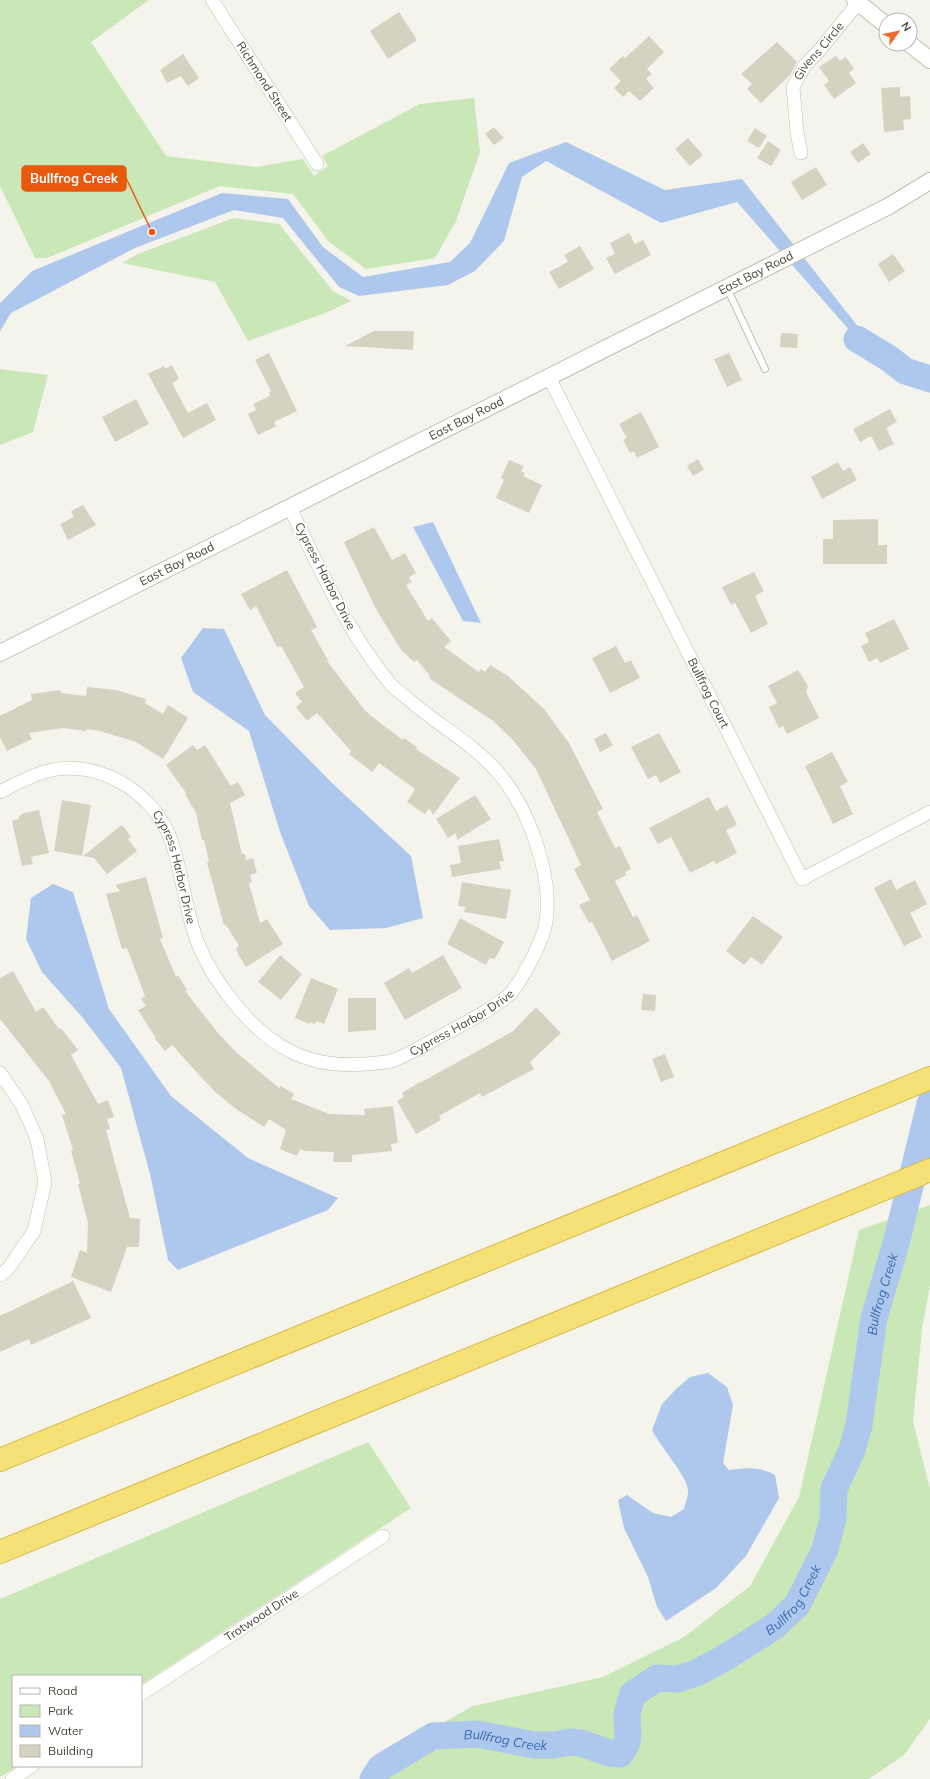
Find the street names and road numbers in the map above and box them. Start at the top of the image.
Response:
street label: Givens Circle [790,19,847,83]
street label: Richmond Street [234,39,296,124]
street label: East Bay Road [716,247,795,298]
street label: East Bay Road [426,393,506,443]
street label: Cypress Harbor Drive [292,520,359,632]
street label: East Bay Road [137,539,217,589]
street label: Bullfrog Court [685,655,733,731]
street label: Cypress Harbor Drive [150,807,199,926]
street label: Cypress Harbor Drive [407,986,517,1059]
street label: Trotwood Drive [222,1585,301,1644]

